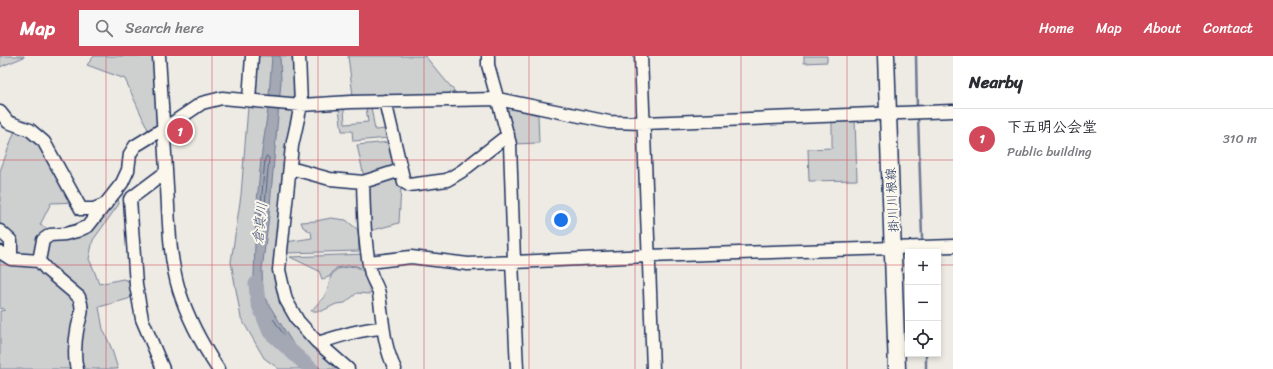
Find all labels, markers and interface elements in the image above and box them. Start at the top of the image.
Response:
search box [79,10,359,46]
text: Map [20,12,55,45]
text: Search here [125,15,204,41]
text: Home [1039,16,1074,41]
text: Map [1096,16,1122,41]
text: About [1144,16,1181,41]
text: Contact [1203,16,1253,41]
icon: search [93,17,115,39]
text: Nearby [969,67,1023,97]
text: 下五明公会堂 [1007,114,1097,140]
pin: 1 [167,116,193,146]
text: 1 [979,127,985,150]
text: 310 m [1223,127,1257,150]
text: Public building [1007,140,1092,163]
street label: 掛川川根線 [879,166,905,233]
water label: 倉真川 [245,201,275,245]
your location [551,210,571,230]
map controls [905,249,941,357]
button: + [905,249,941,285]
button: − [905,285,941,321]
button: locate [905,321,941,357]

